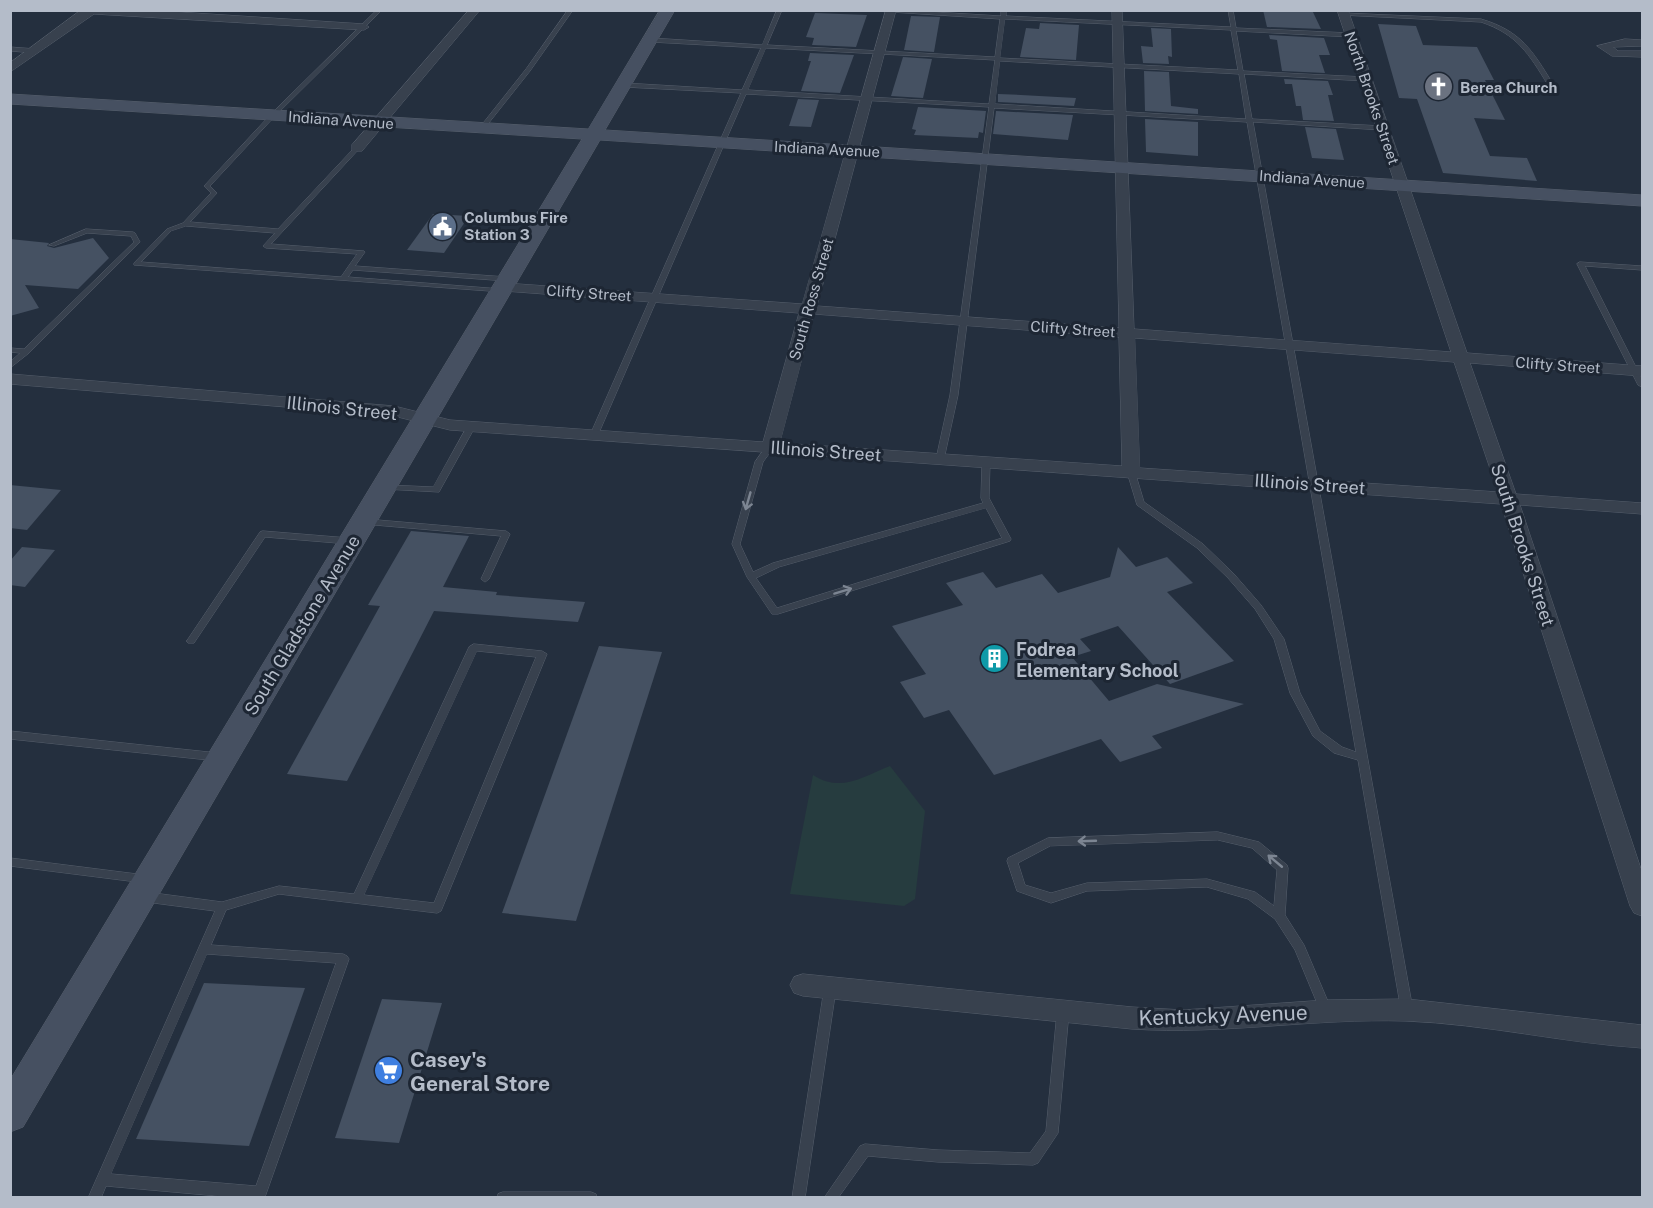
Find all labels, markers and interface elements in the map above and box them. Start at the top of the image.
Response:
street label: North Brooks Street [1341,29,1403,167]
church icon: Berea Church [1423,71,1455,103]
place label: Berea Church [1460,79,1558,96]
street label: Indiana Avenue [288,108,394,132]
street label: Indiana Avenue [774,138,880,160]
street label: Indiana Avenue [1259,167,1365,191]
place label: Columbus Fire Station 3 [464,209,568,243]
public building icon: Columbus Fire Station 3 [427,210,459,242]
street label: South Ross Street [785,236,837,362]
street label: Clifty Street [546,282,632,304]
street label: Clifty Street [1030,318,1116,340]
street label: Clifty Street [1515,354,1601,376]
street label: Illinois Street [286,392,398,424]
street label: Illinois Street [770,437,882,465]
street label: South Brooks Street [1487,461,1559,629]
street label: Illinois Street [1254,470,1366,498]
one-way arrow [742,491,754,510]
street label: South Gladstone Avenue [240,531,364,719]
one-way arrow [834,585,853,596]
place label: Fodrea Elementary School [1016,639,1179,681]
building icon: Fodrea Elementary School [979,643,1011,675]
one-way arrow [1078,836,1098,847]
one-way arrow [1268,854,1283,868]
street label: Kentucky Avenue [1138,1000,1308,1030]
place label: Casey's General Store [410,1047,550,1096]
supermarket icon: Casey's General Store [373,1055,405,1087]

